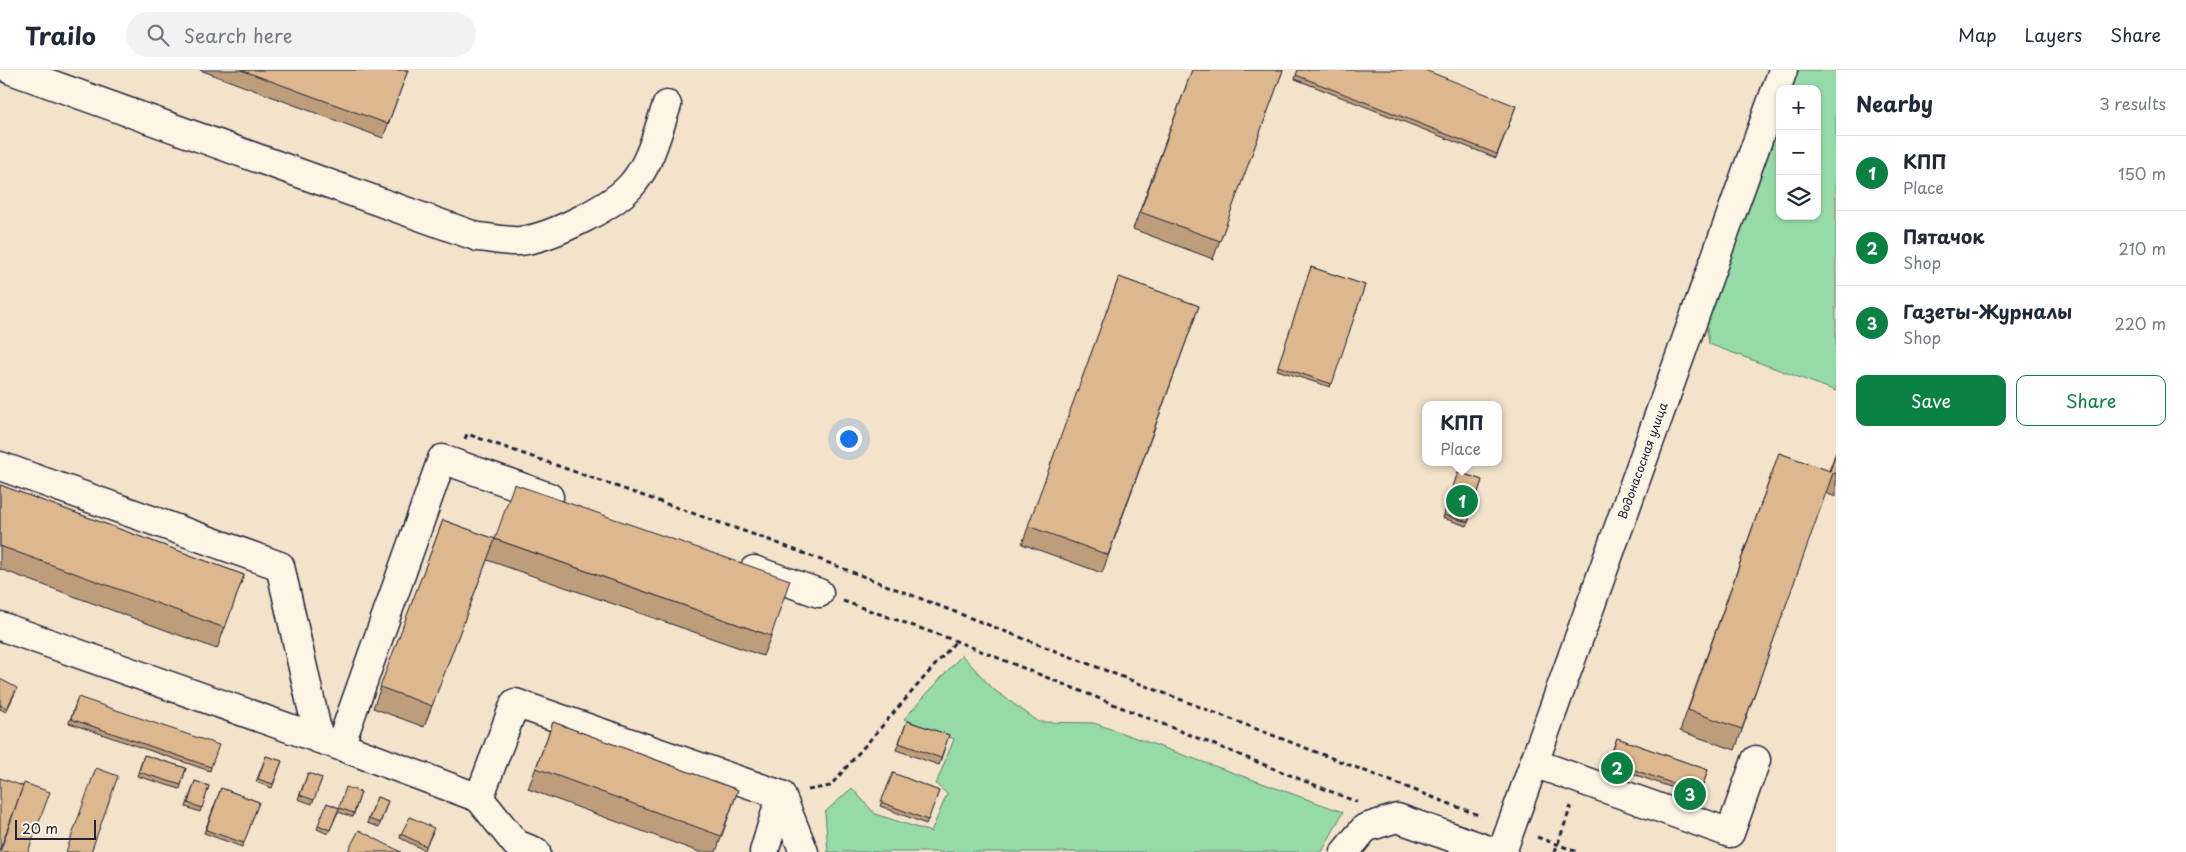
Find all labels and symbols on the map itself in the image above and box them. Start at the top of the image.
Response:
street label: Водонасосная улица [1613,399,1672,522]
your location [836,426,862,452]
pin: 1 [1446,482,1478,520]
pin: 2 [1601,749,1633,787]
pin: 3 [1674,775,1706,813]
scale bar [15,817,96,840]

